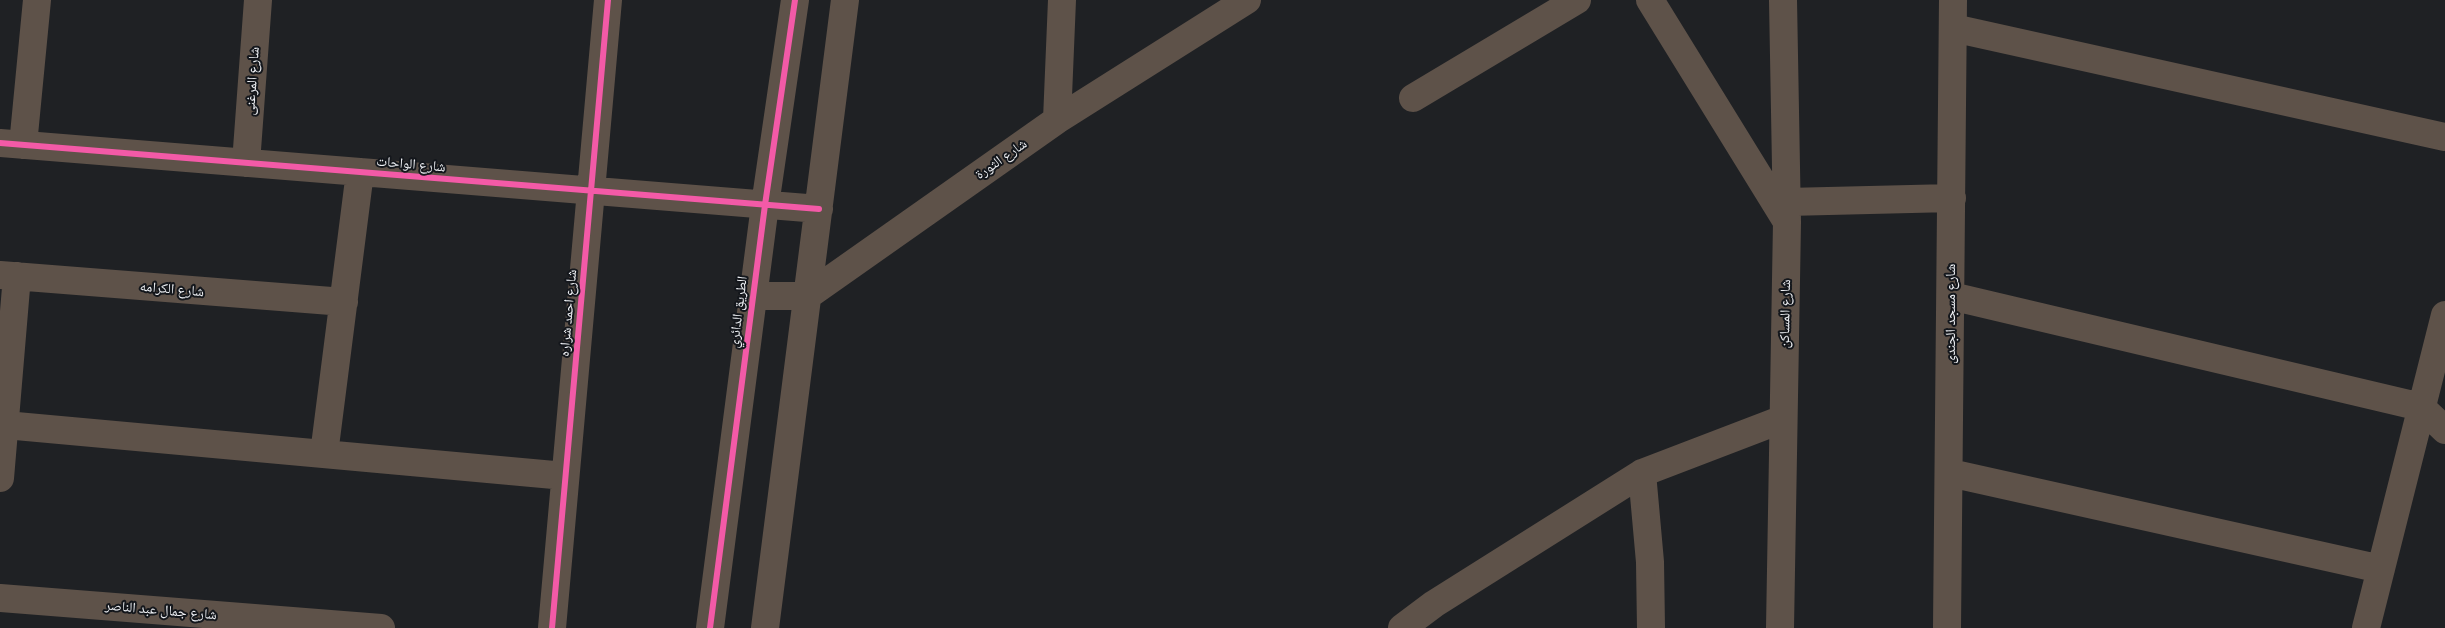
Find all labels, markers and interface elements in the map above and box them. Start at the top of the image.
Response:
street label: شارع المرغنى [241,46,263,116]
street label: شارع الثورة [972,135,1030,183]
street label: شارع الواحات [376,153,446,175]
street label: شارع مسجد الجندى [1943,264,1959,364]
street label: شارع احمد شراره [556,269,580,357]
street label: الطريق الدائري [725,275,751,349]
street label: شارع الكرامه [139,278,205,300]
street label: شارع المساكن [1776,279,1794,349]
street label: شارع جمال عبد الناصر [104,597,218,623]

